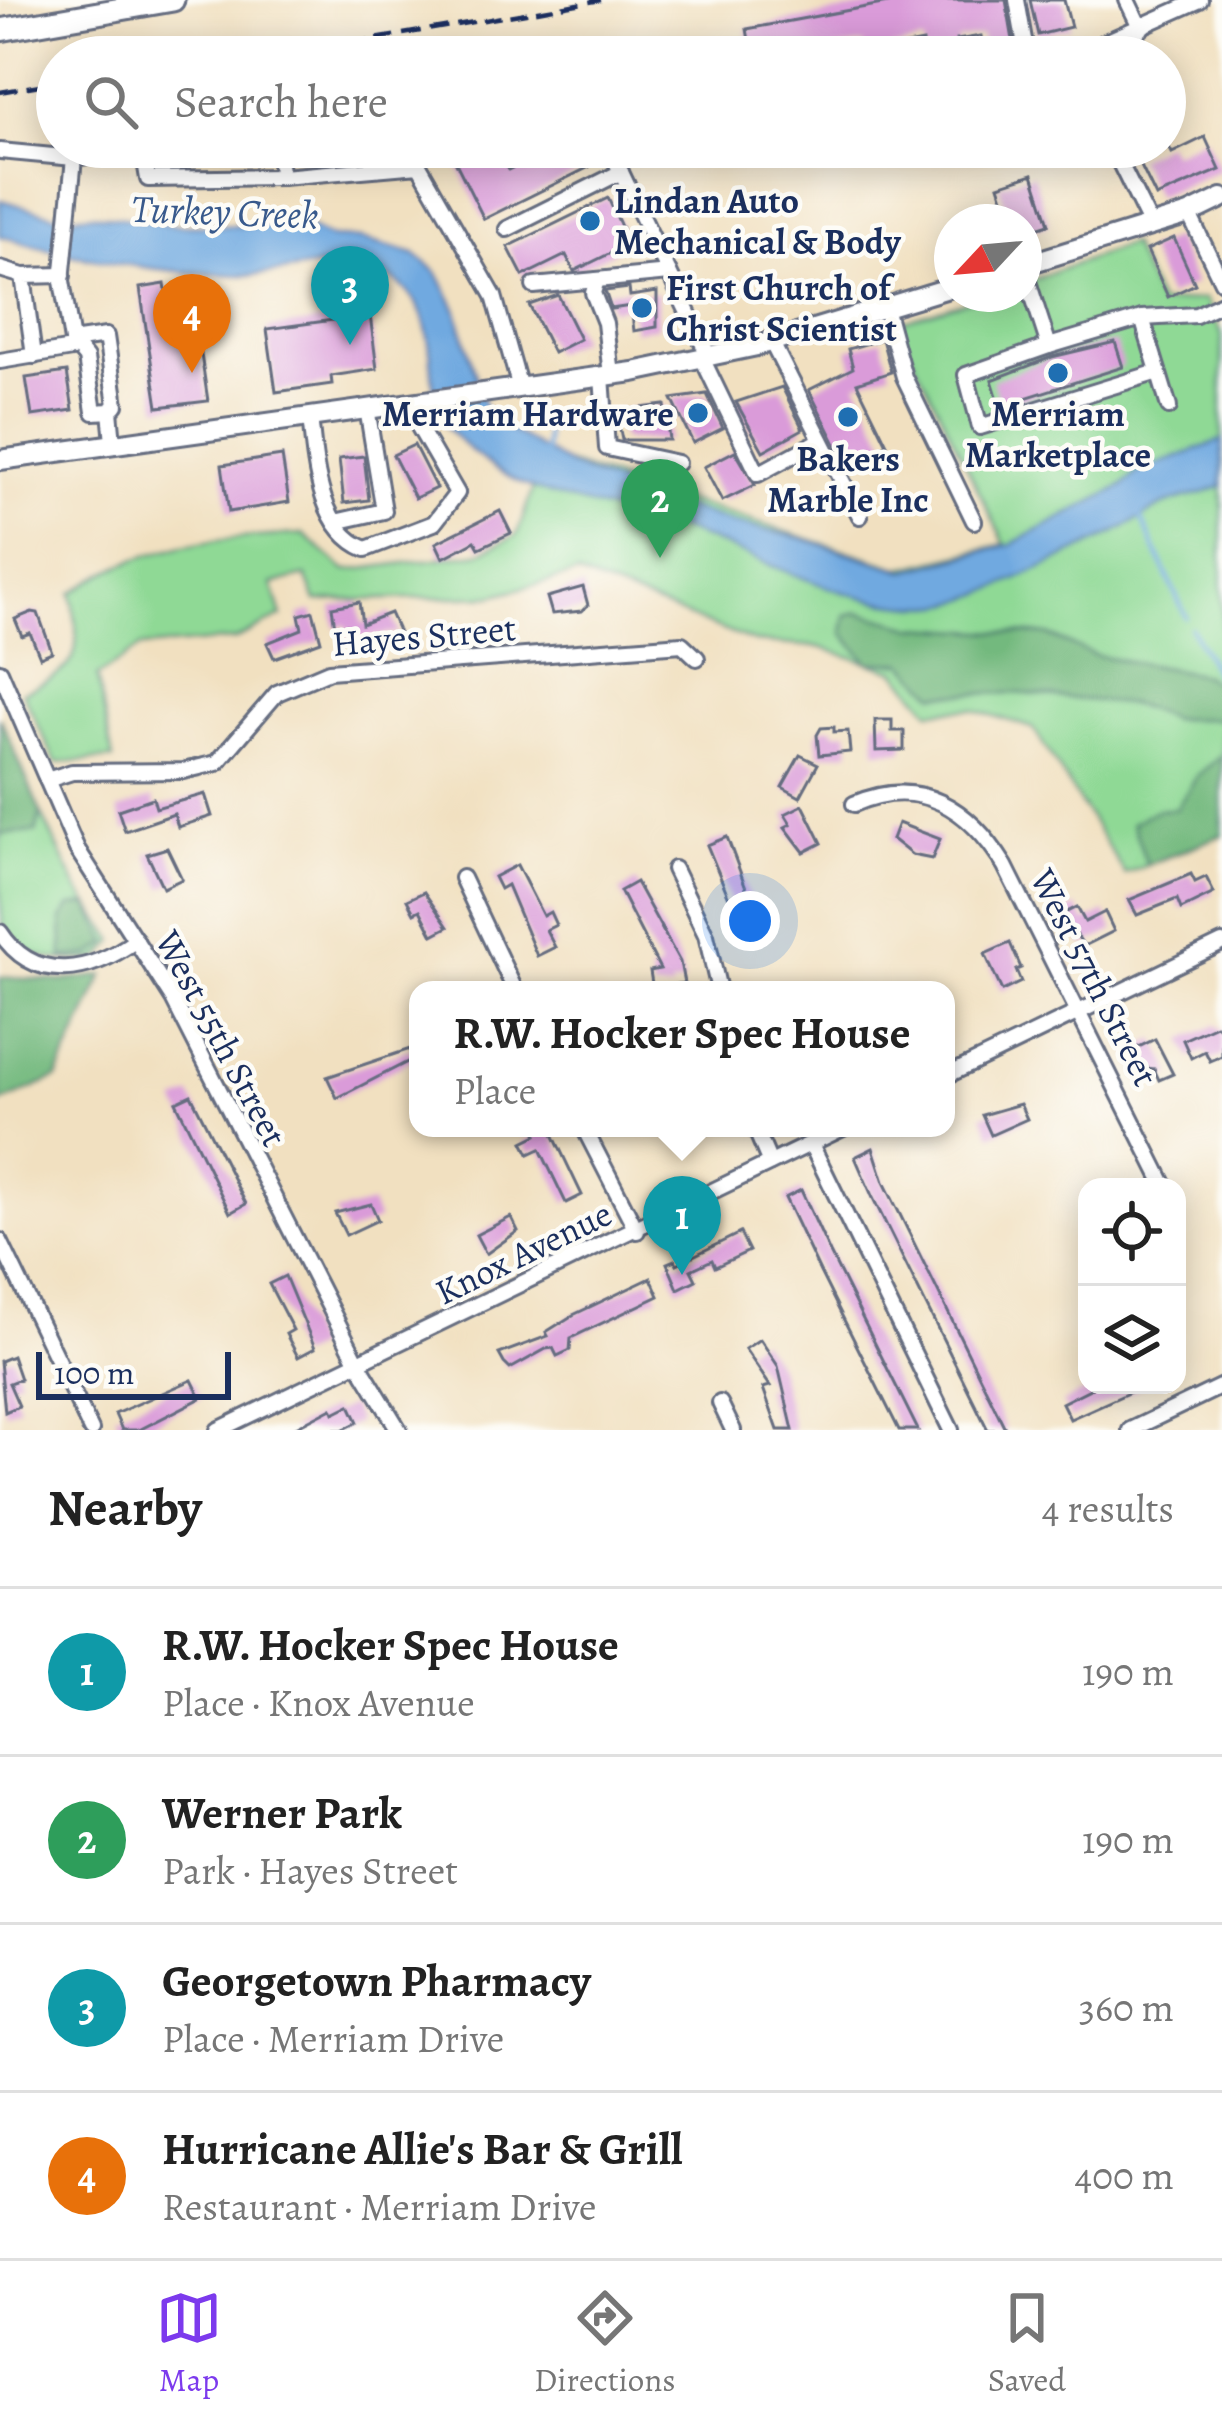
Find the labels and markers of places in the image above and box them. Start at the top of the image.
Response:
place label: Lindan Auto Mechanical & Body [614,176,902,266]
marker: Lindan Auto Mechanical & Body [577,208,603,234]
pin: 3 [311,246,389,345]
place label: First Church of Christ Scientist [666,263,897,353]
pin: 4 [153,274,231,373]
marker: First Church of Christ Scientist [629,295,655,321]
marker: Merriam Marketplace [1045,360,1071,386]
place label: Merriam Hardware [382,389,674,438]
place label: Merriam Marketplace [965,389,1151,479]
marker: Merriam Hardware [685,400,711,426]
marker: Bakers Marble Inc [835,404,861,430]
place label: Bakers Marble Inc [767,434,929,524]
pin: 2 [621,459,699,558]
pin: 1 [643,1176,721,1275]

